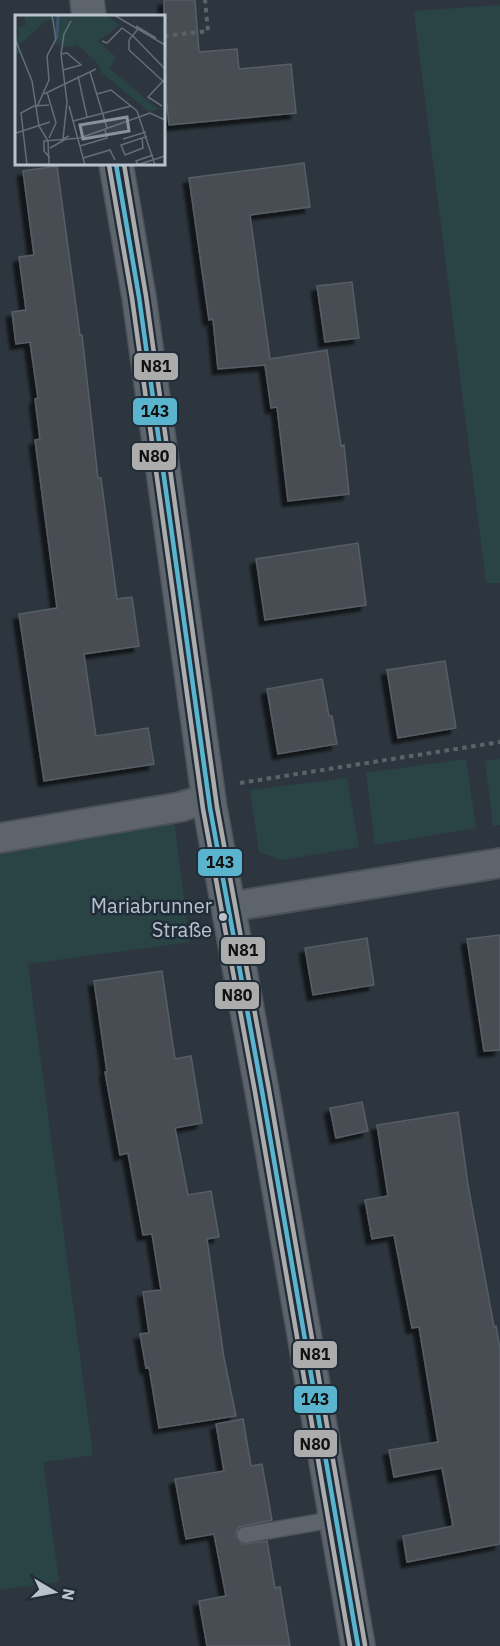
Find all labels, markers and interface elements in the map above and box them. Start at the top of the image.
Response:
inset map [15,15,165,165]
line badge: N81 [133,352,179,381]
text: N81 [141,356,172,376]
line badge: 143 [132,397,178,426]
text: 143 [141,401,169,421]
line badge: N80 [131,442,177,471]
text: N80 [139,446,170,466]
line badge: 143 [197,848,243,877]
text: 143 [206,852,234,872]
place label: Mariabrunner Straße [91,892,212,943]
marker: Mariabrunner Straße [217,911,229,923]
line badge: N81 [220,936,266,965]
text: N81 [228,940,259,960]
line badge: N80 [214,981,260,1010]
text: N80 [222,985,253,1005]
line badge: N81 [292,1340,338,1369]
text: N81 [300,1344,331,1364]
line badge: 143 [293,1385,338,1414]
text: 143 [301,1389,329,1409]
line badge: N80 [293,1429,338,1458]
text: N80 [300,1434,331,1454]
north arrow [24,1562,84,1622]
text: N [58,1587,80,1602]

